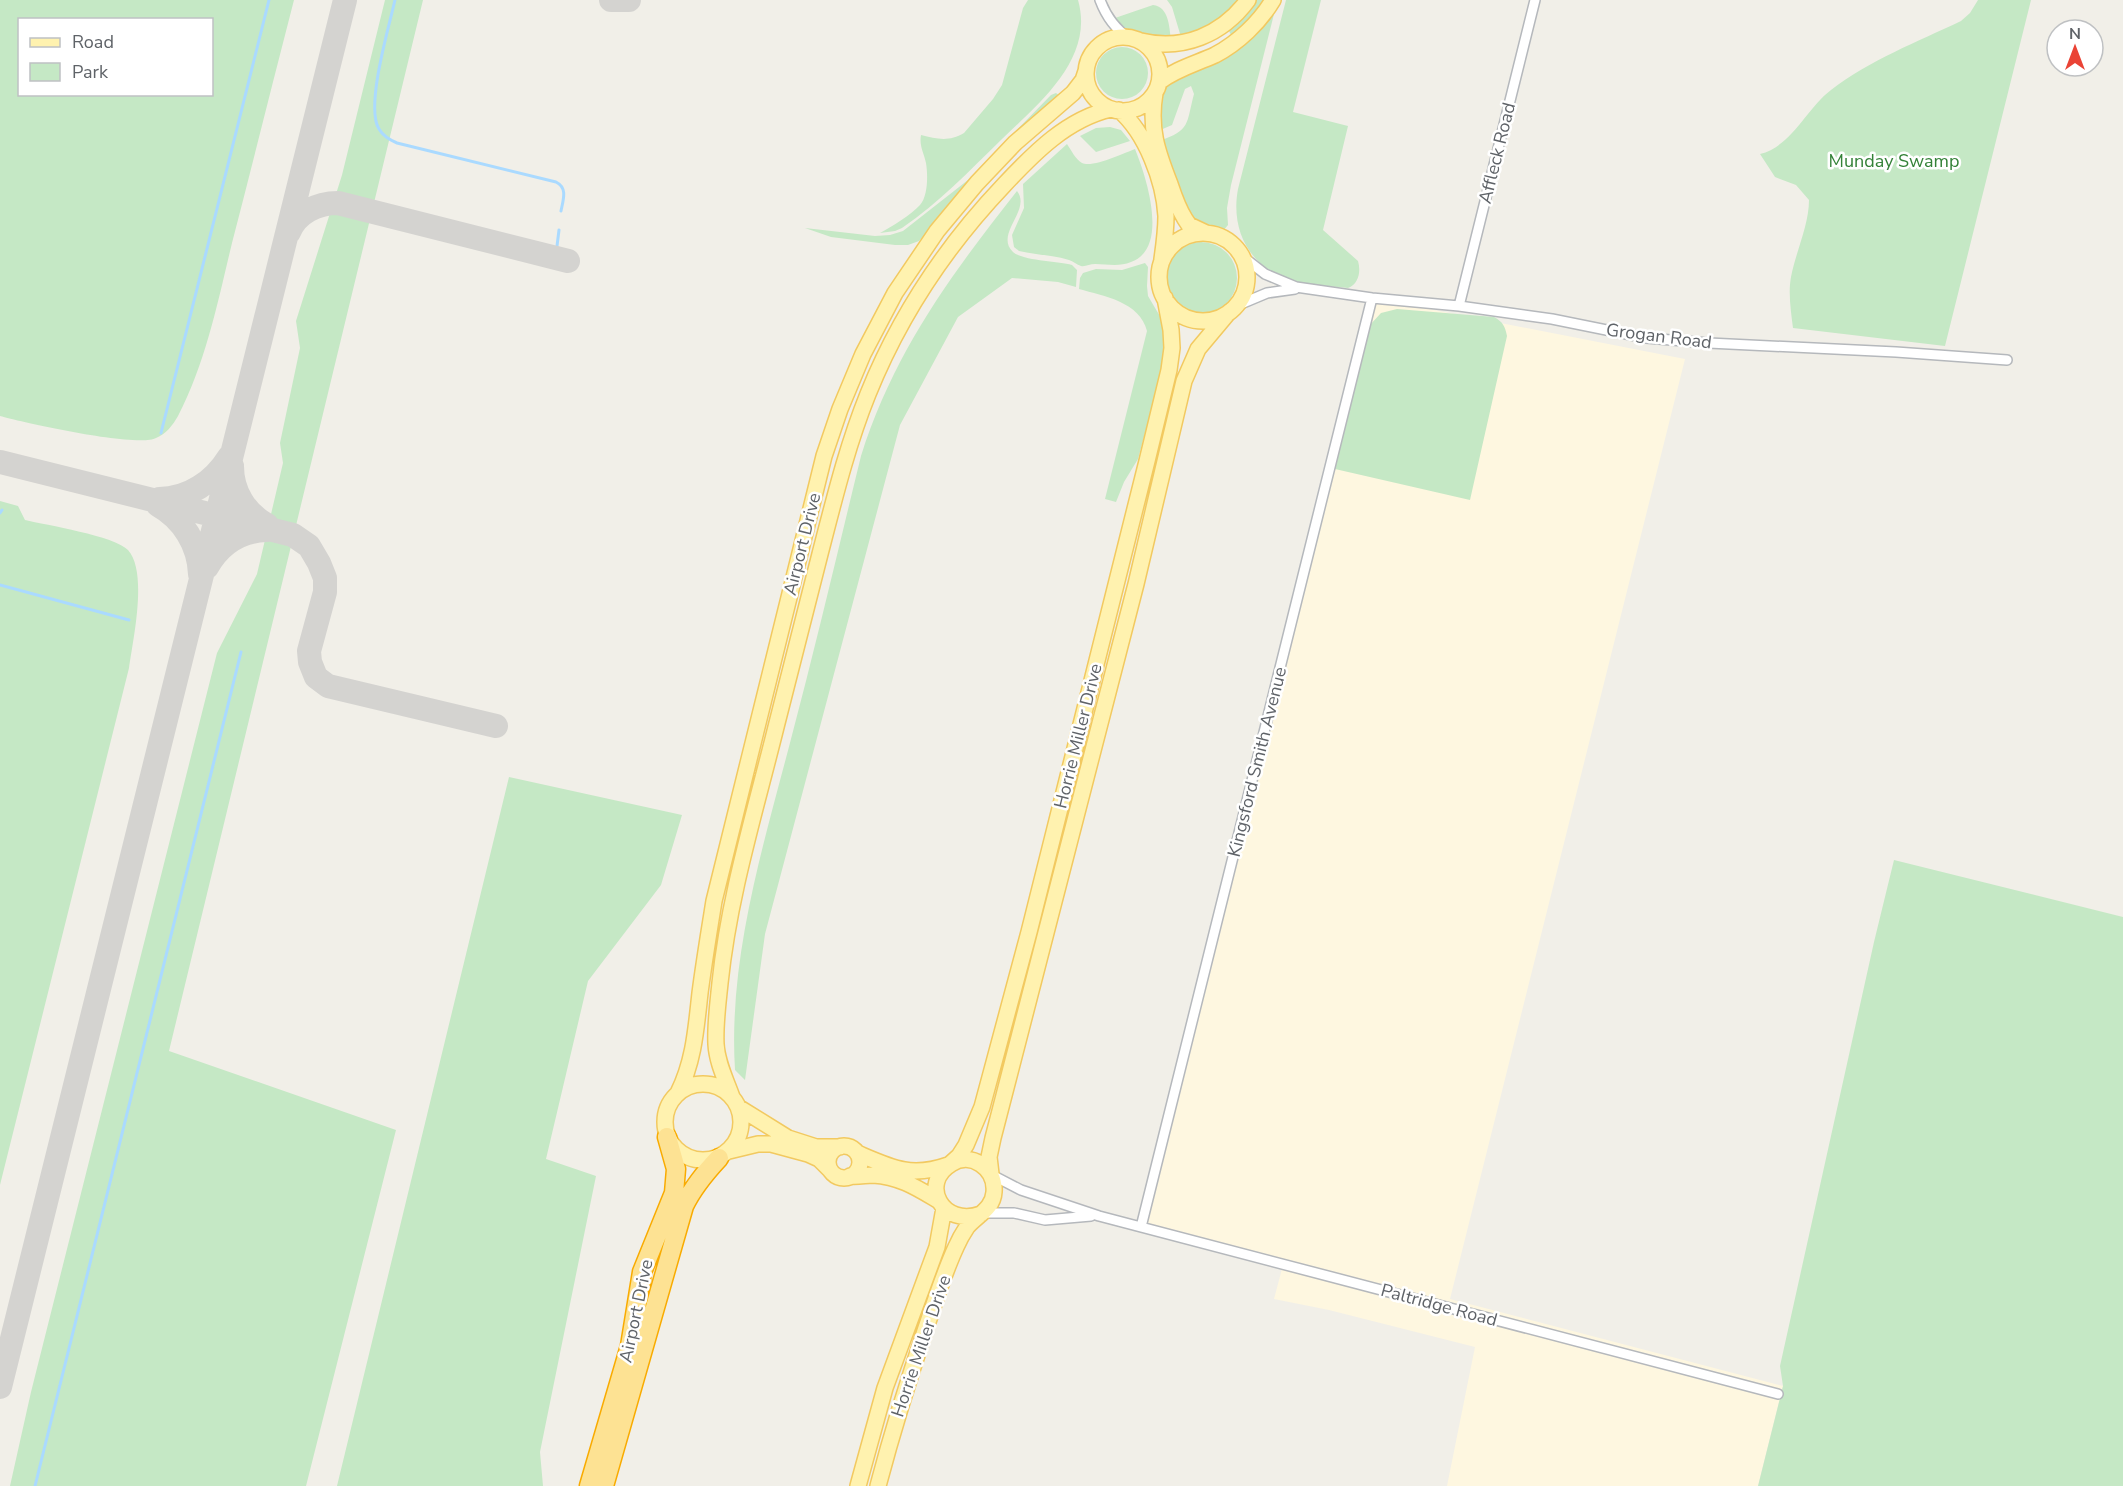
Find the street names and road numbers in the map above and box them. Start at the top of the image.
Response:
street label: Affleck Road [1473,100,1521,206]
street label: Grogan Road [1605,318,1713,354]
street label: Airport Drive [778,490,826,598]
street label: Horrie Miller Drive [1048,661,1108,811]
street label: Kingsford Smith Avenue [1222,664,1292,860]
street label: Airport Drive [613,1257,659,1365]
street label: Horrie Miller Drive [885,1272,957,1420]
street label: Paltridge Road [1378,1278,1500,1332]

